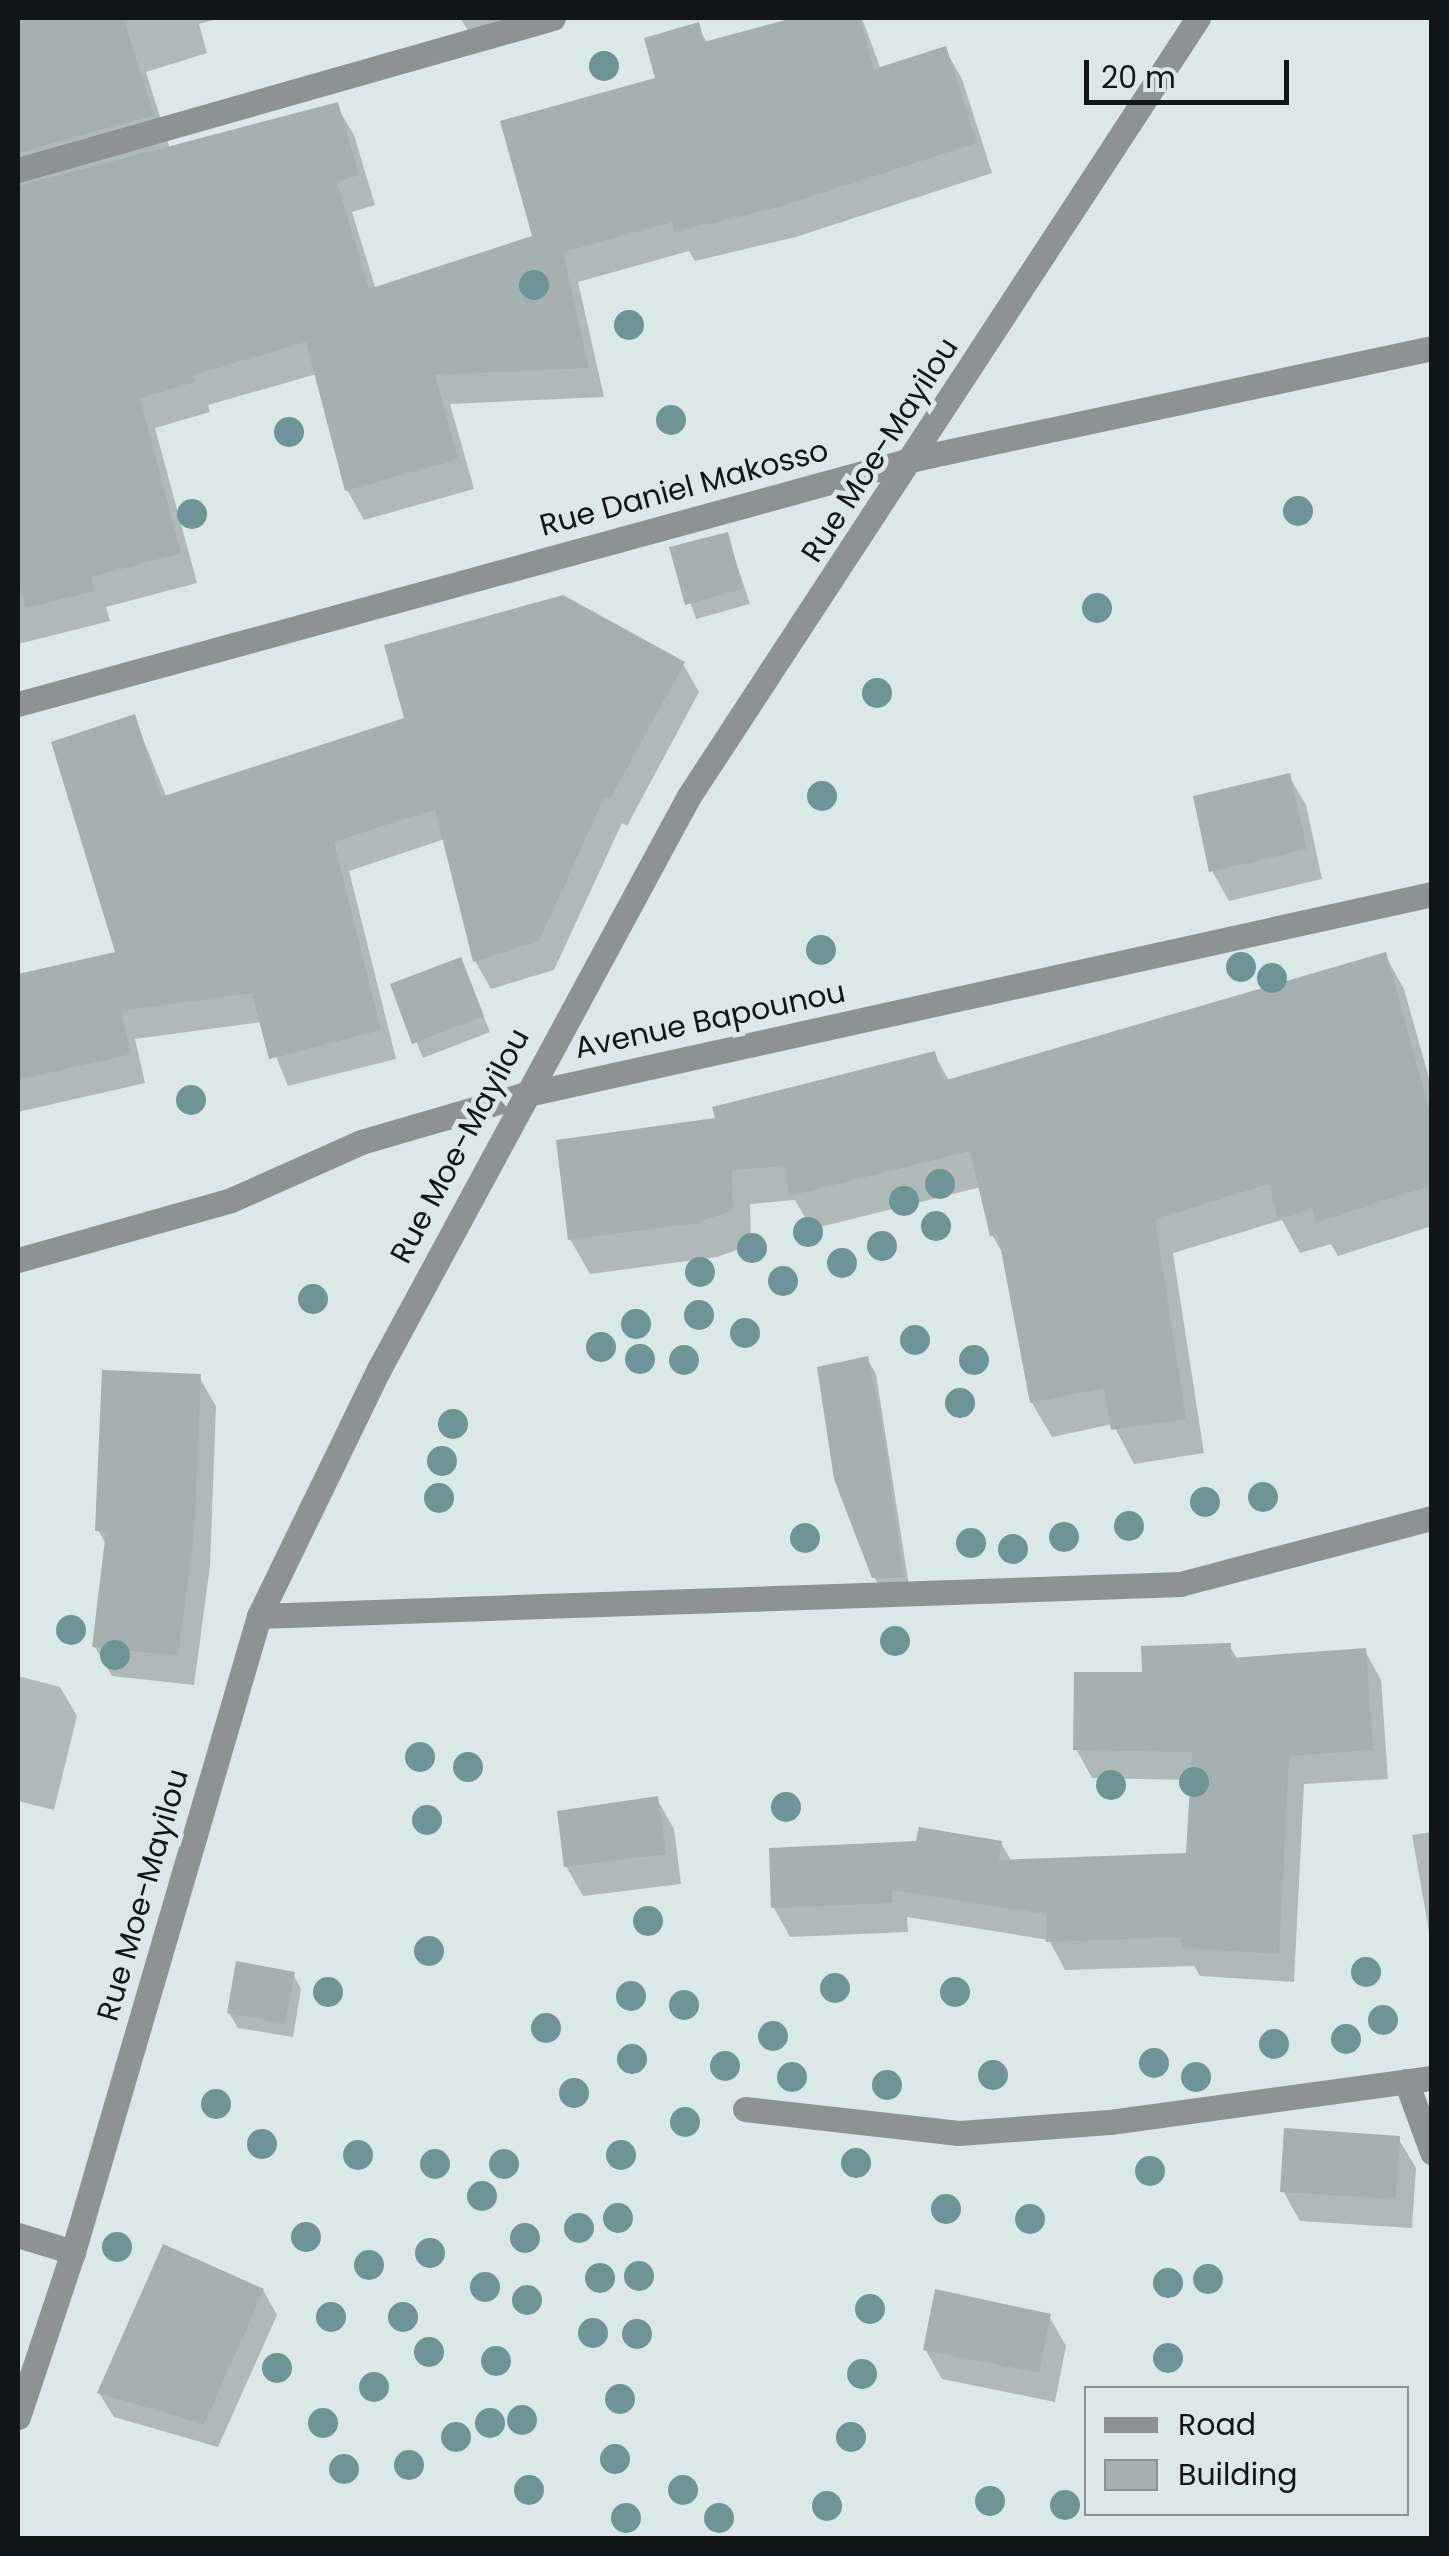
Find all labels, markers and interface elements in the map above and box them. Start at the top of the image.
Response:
scale bar [1089,40,1294,102]
text: 20 m [1101,56,1176,99]
street label: Rue Moe-Mayilou [794,331,966,569]
street label: Rue Daniel Makosso [536,432,832,544]
street label: Avenue Bapounou [571,974,849,1066]
street label: Rue Moe-Mayilou [383,1023,537,1269]
street label: Rue Moe-Mayilou [90,1765,196,2025]
legend [1084,2386,1409,2516]
text: Road [1178,2403,1256,2446]
text: Building [1178,2453,1298,2496]

